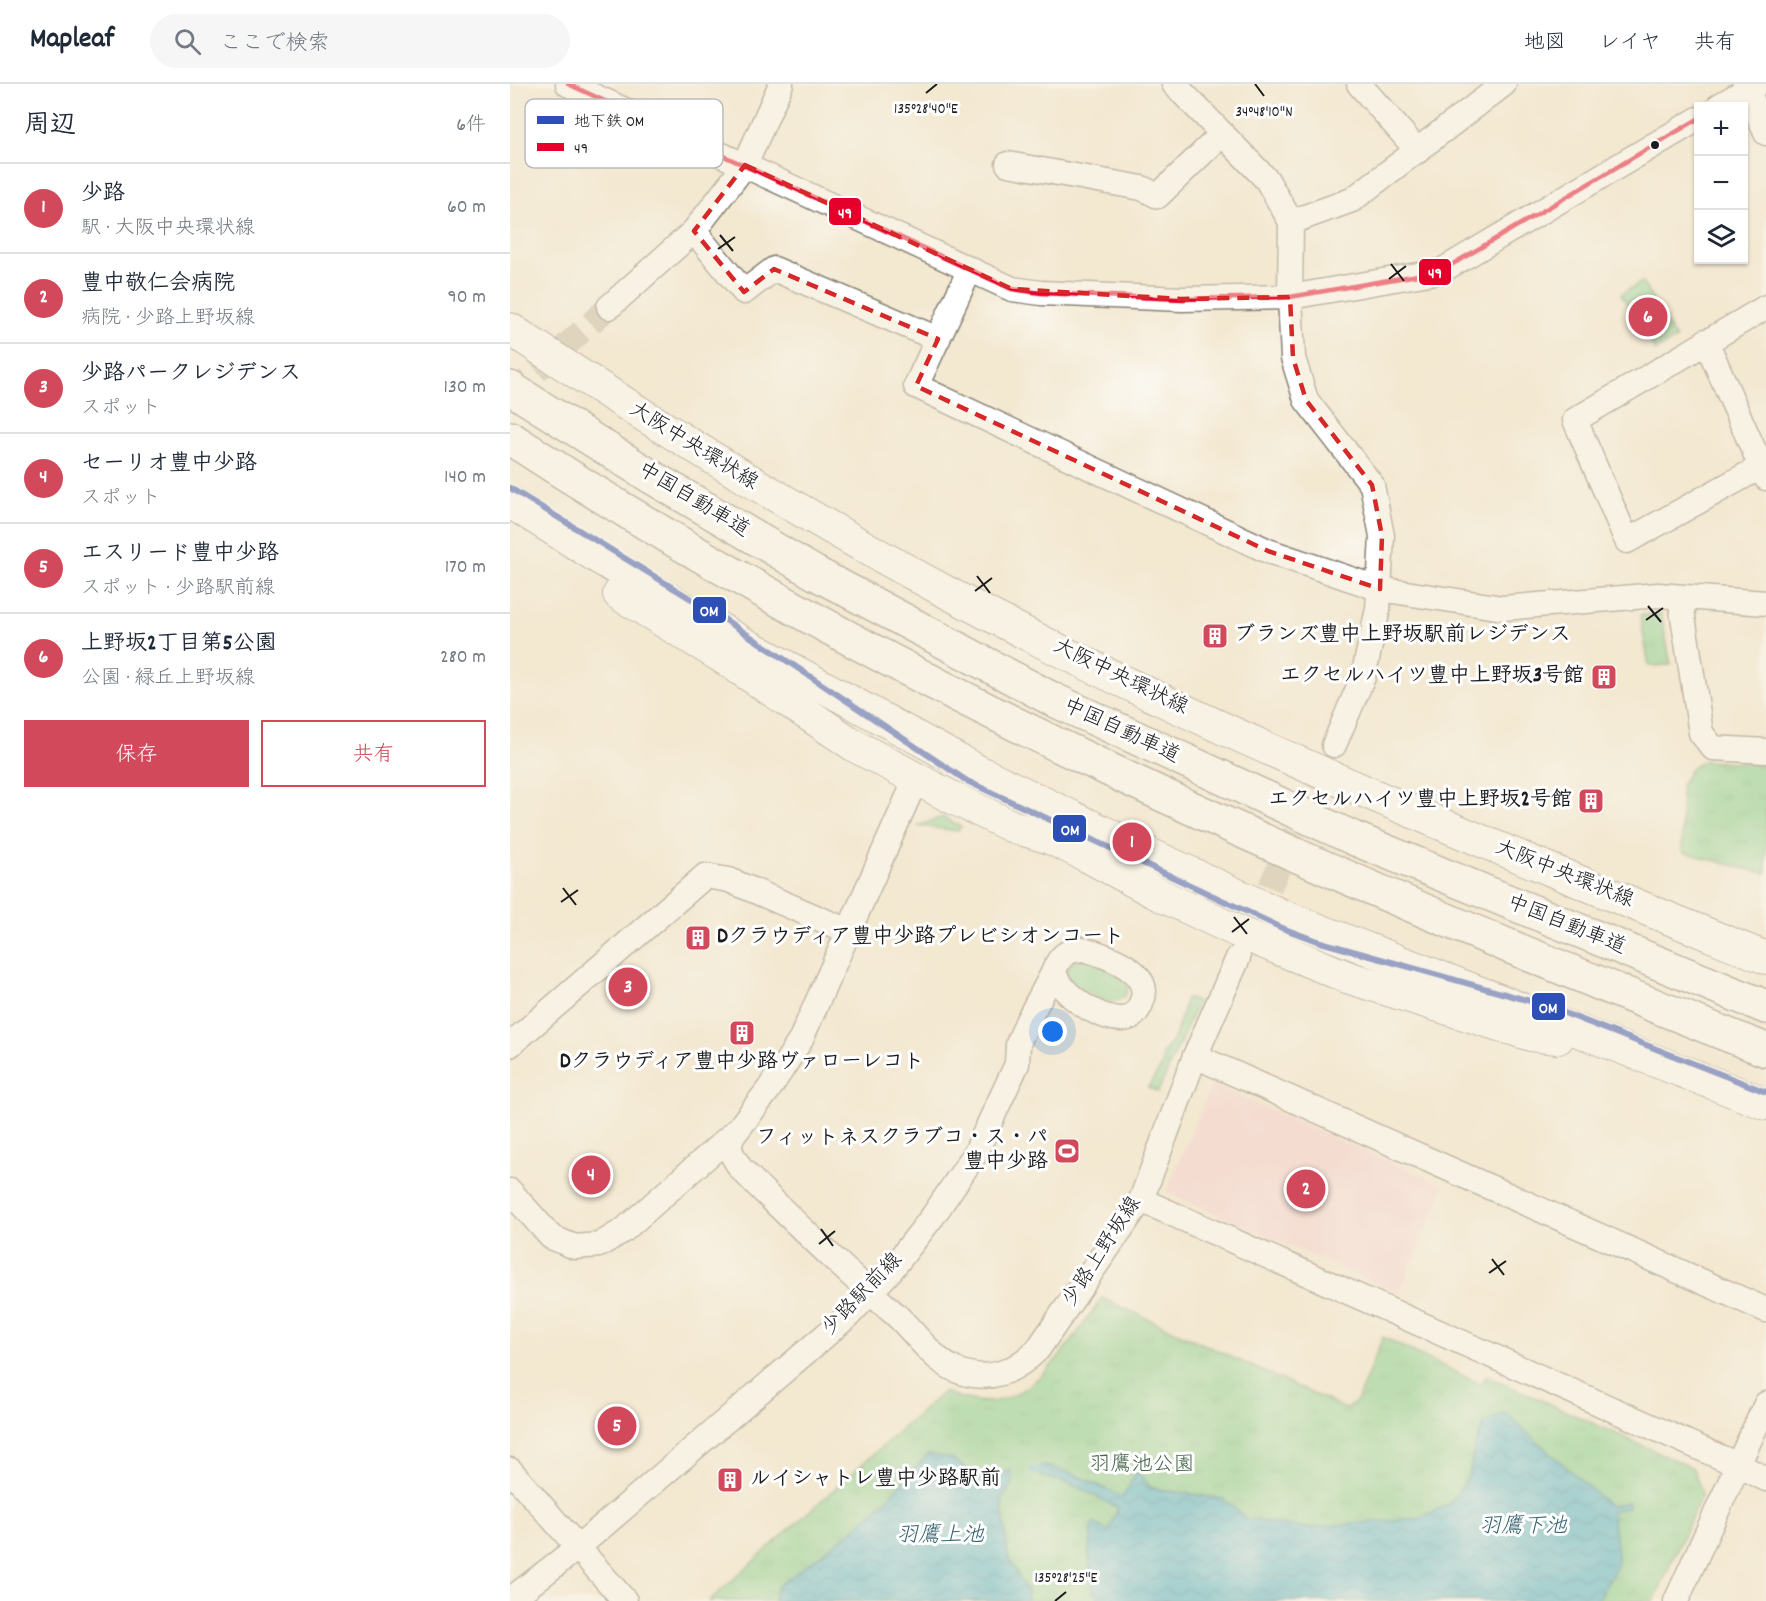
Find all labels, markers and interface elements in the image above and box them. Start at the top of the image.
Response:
search box [150,14,570,68]
text: Mapleaf [30,21,114,61]
icon: search [171,25,204,58]
text: ここで検索 [219,29,329,60]
text: 地図 [1524,29,1566,59]
text: レイヤ [1599,29,1661,59]
text: 共有 [1694,29,1736,59]
legend [525,99,723,168]
text: 135°28'40"E [894,99,958,121]
text: 34°48'10"N [1235,102,1293,124]
map controls [1694,102,1748,264]
button: + [1694,102,1748,156]
text: 周辺 [24,108,76,145]
text: 地下鉄 OM [574,111,644,134]
text: 6件 [456,112,486,140]
text: 49 [574,138,588,161]
unlabelled marker [1649,139,1661,151]
button: − [1694,156,1748,210]
text: 少路 [81,179,125,210]
text: 1 [41,194,46,222]
text: 60 m [447,194,486,222]
line badge: 49 [828,197,862,226]
text: 49 [838,203,852,226]
button: layers [1694,210,1748,264]
text: 駅 · 大阪中央環状線 [81,215,255,243]
line badge: 49 [1418,258,1452,286]
text: 49 [1428,263,1442,286]
text: 豊中敬仁会病院 [81,269,235,300]
text: 2 [39,284,48,312]
text: 90 m [448,284,486,312]
pin: 6 [1628,294,1668,340]
text: 病院 · 少路上野坂線 [81,305,255,333]
text: 少路パークレジデンス [81,359,301,390]
text: 3 [39,374,48,402]
text: 130 m [444,374,486,402]
text: スポット [81,395,161,423]
street label: 大阪中央環状線 [623,395,763,499]
text: セーリオ豊中少路 [81,449,257,480]
street label: 中国自動車道 [631,456,755,546]
text: 4 [39,464,48,492]
text: 140 m [444,464,486,492]
text: スポット [81,485,161,513]
text: エスリード豊中少路 [81,539,279,570]
text: 5 [39,554,48,582]
text: 170 m [445,554,486,582]
text: スポット · 少路駅前線 [81,575,275,603]
line badge: OM [692,596,727,624]
text: OM [700,601,718,624]
building icon: ブランズ豊中上野坂駅前レジデンス [1200,621,1230,651]
place label: ブランズ豊中上野坂駅前レジデンス [1234,621,1571,651]
text: 上野坂2丁目第5公園 [81,629,277,660]
street label: 大阪中央環状線 [1047,632,1193,724]
text: 6 [39,644,48,672]
text: 280 m [440,644,486,672]
place label: エクセルハイツ豊中上野坂3号館 [1280,662,1584,692]
building icon: エクセルハイツ豊中上野坂3号館 [1589,662,1619,692]
text: 公園 · 緑丘上野坂線 [81,665,255,693]
street label: 中国自動車道 [1058,692,1184,772]
button: 保存 [24,720,249,787]
button: 共有 [261,720,486,787]
place label: エクセルハイツ豊中上野坂2号館 [1268,786,1572,816]
building icon: エクセルハイツ豊中上野坂2号館 [1576,786,1606,816]
line badge: OM [1052,814,1087,843]
text: OM [1061,820,1079,843]
pin: 1 [1112,820,1152,864]
street label: 大阪中央環状線 [1490,834,1638,916]
street label: 中国自動車道 [1502,888,1630,964]
building icon: Dクラウディア豊中少路プレビシオンコート [683,923,713,953]
place label: Dクラウディア豊中少路プレビシオンコート [717,923,1124,953]
pin: 3 [608,964,648,1010]
line badge: OM [1531,992,1566,1021]
text: OM [1539,998,1557,1021]
your location [1038,1017,1067,1046]
building icon: Dクラウディア豊中少路ヴァローレコト [727,1018,757,1048]
place label: Dクラウディア豊中少路ヴァローレコト [560,1048,924,1078]
place label: フィットネスクラブコ・ス・パ 豊中少路 [756,1124,1048,1178]
sports icon: フィットネスクラブコ・ス・パ 豊中少路 [1052,1136,1082,1166]
pin: 4 [572,1152,610,1198]
pin: 2 [1286,1166,1326,1212]
street label: 少路上野坂線 [1056,1191,1150,1313]
street label: 少路駅前線 [816,1247,910,1343]
pin: 5 [598,1404,636,1448]
park label: 羽鷹池公園 [1090,1451,1195,1481]
building icon: ルイシャトレ豊中少路駅前 [715,1465,745,1495]
place label: ルイシャトレ豊中少路駅前 [750,1465,1001,1495]
water label: 羽鷹下池 [1479,1512,1568,1543]
water label: 羽鷹上池 [896,1521,985,1552]
text: 135°28'25"E [1035,1568,1098,1590]

